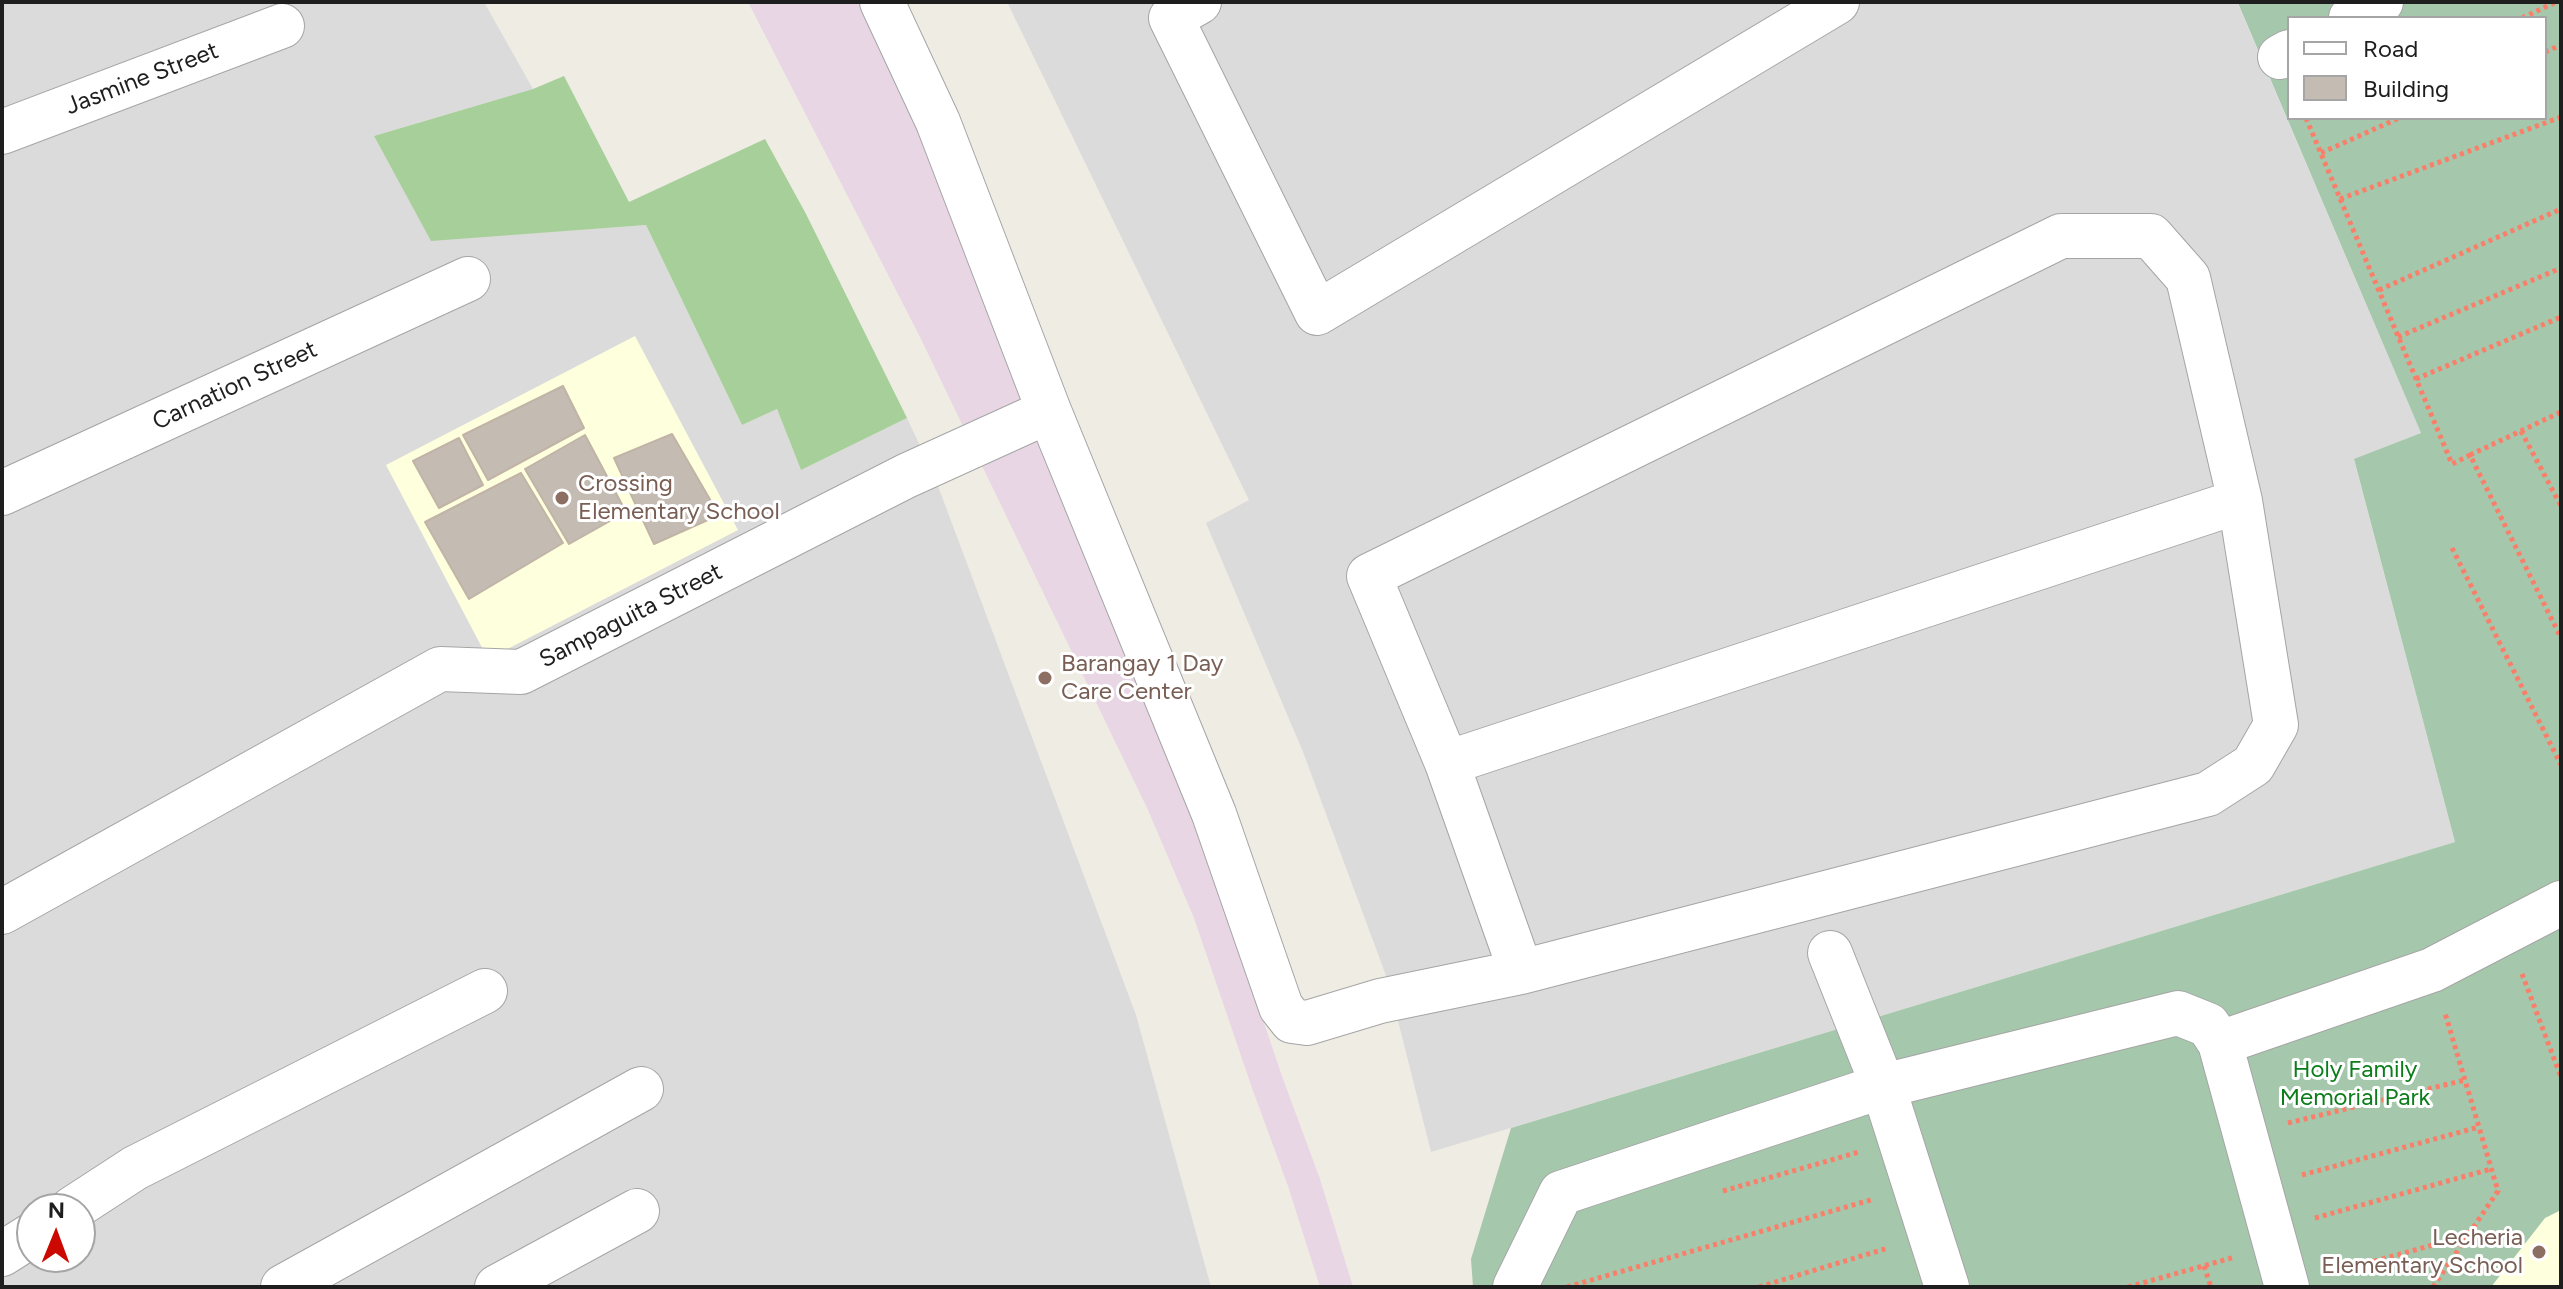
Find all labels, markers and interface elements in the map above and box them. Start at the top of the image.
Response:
legend [2287,16,2547,120]
text: Road [2363,34,2418,63]
street label: Jasmine Street [61,37,223,121]
text: Building [2363,74,2449,103]
street label: Carnation Street [148,335,322,437]
place label: Crossing Elementary School [578,470,780,526]
marker: Crossing Elementary School [553,489,571,507]
street label: Sampaguita Street [535,557,727,675]
place label: Barangay 1 Day Care Center [1061,650,1223,706]
marker: Barangay 1 Day Care Center [1036,669,1054,687]
park label: Holy Family Memorial Park [2280,1056,2430,1112]
north arrow [16,1193,96,1273]
text: N [48,1197,65,1224]
place label: Lecheria Elementary School [2321,1224,2523,1280]
marker: Lecheria Elementary School [2530,1243,2548,1261]

